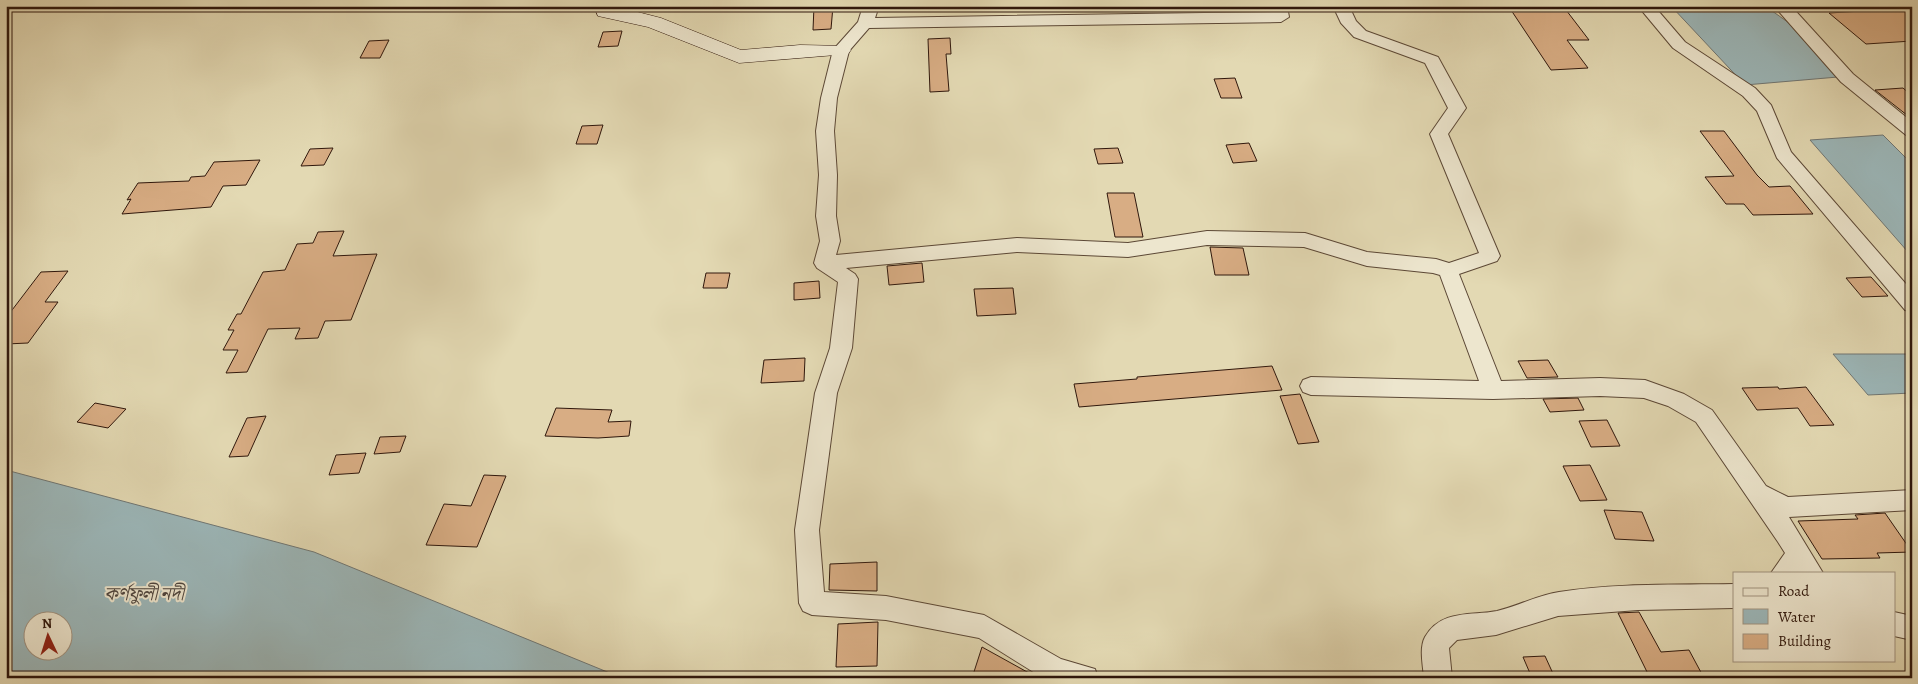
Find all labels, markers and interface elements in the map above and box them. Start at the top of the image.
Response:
legend [1733,572,1896,662]
water label: কর্ণফুলী নদী [104,581,186,607]
text: Road [1778,581,1810,601]
text: Water [1777,607,1815,627]
north arrow [22,612,72,662]
text: N [41,614,53,633]
text: Building [1778,631,1831,651]

